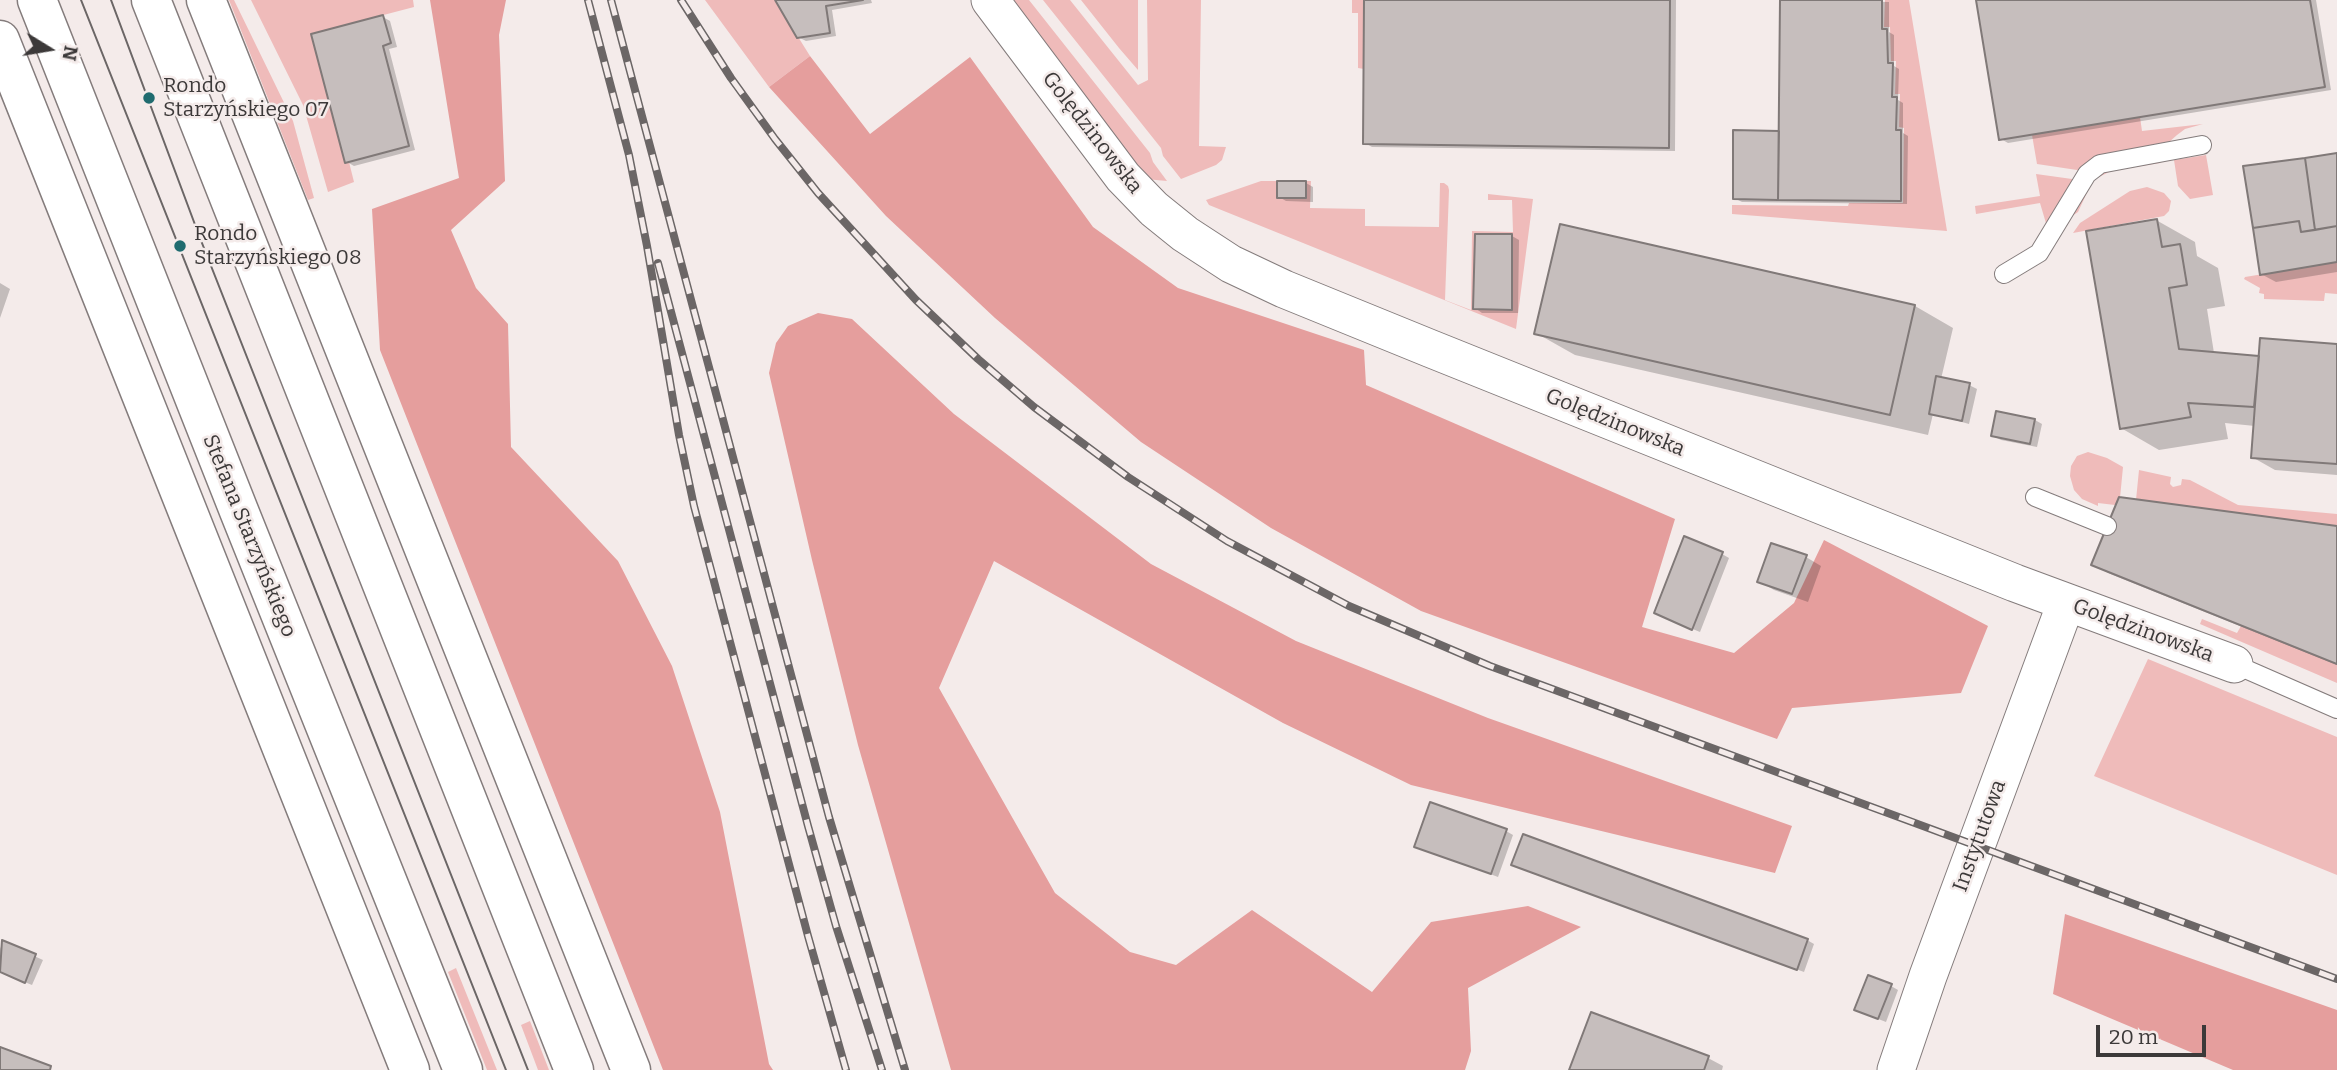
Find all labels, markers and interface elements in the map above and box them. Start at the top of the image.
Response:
north arrow [14,14,84,84]
text: N [57,44,83,62]
street label: Golędzinowska [1037,67,1147,199]
place label: Rondo Starzyńskiego 07 [163,73,329,123]
marker: Rondo Starzyńskiego 07 [141,90,157,106]
place label: Rondo Starzyńskiego 08 [194,221,362,271]
marker: Rondo Starzyńskiego 08 [172,238,188,254]
street label: Golędzinowska [1542,384,1688,462]
street label: Stefana Starzyńskiego [197,431,301,641]
street label: Golędzinowska [2069,594,2217,668]
street label: Instytutowa [1948,777,2012,895]
scale bar [2099,1010,2209,1054]
text: 20 m [2109,1024,2158,1050]

